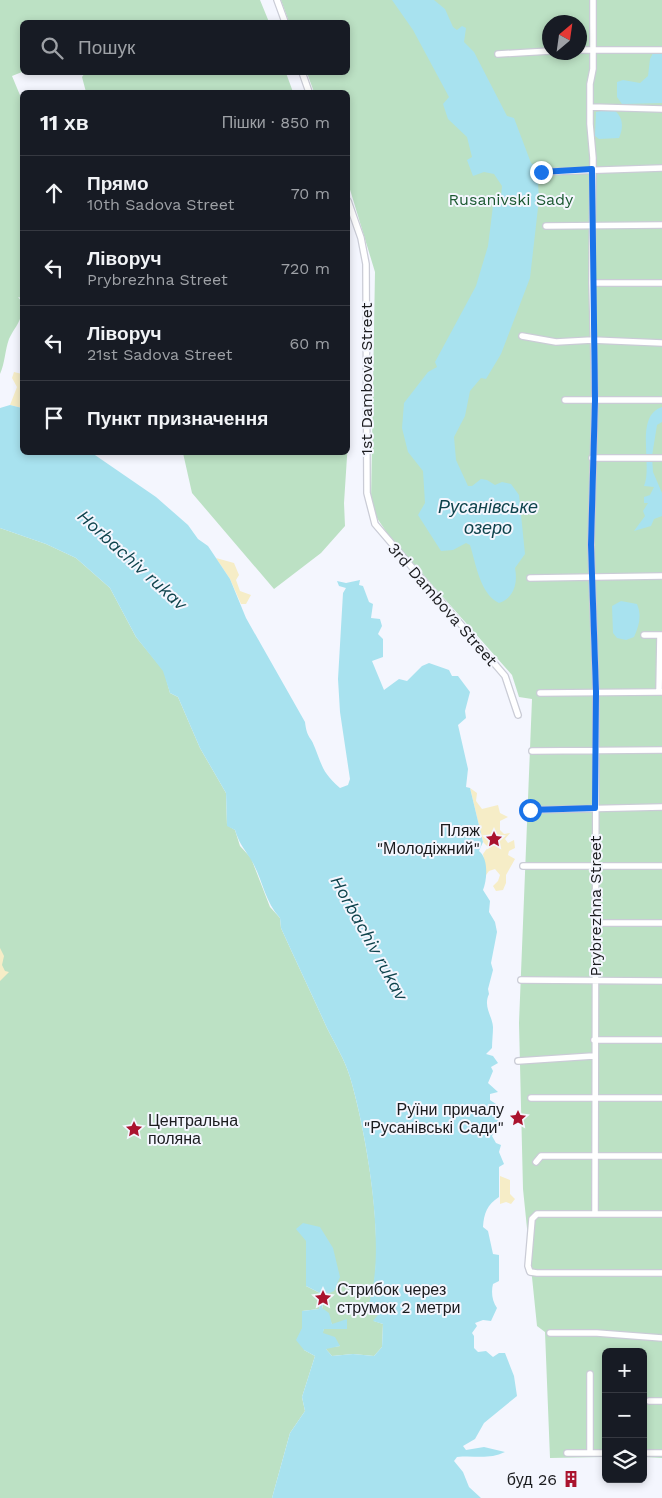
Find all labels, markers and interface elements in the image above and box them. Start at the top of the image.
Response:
north arrow [542,15,587,60]
search box [20,20,350,75]
icon: search [38,34,66,62]
text: Пошук [78,36,135,59]
text: 11 хв [40,110,89,135]
text: Пішки · 850 m [222,113,330,132]
route end [530,161,553,184]
text: Прямо [87,172,149,195]
icon: ahead [40,179,68,207]
text: 70 m [291,184,330,203]
park label: Rusanivski Sady [449,190,574,209]
text: 10th Sadova Street [87,195,234,214]
text: Ліворуч [87,247,162,270]
icon: left [40,254,68,282]
text: 720 m [281,259,330,278]
text: Prybrezhna Street [87,270,228,289]
street label: 1st Dambova Street [357,302,376,455]
text: Ліворуч [87,322,162,345]
icon: left [40,329,68,357]
text: 60 m [290,334,330,353]
text: 21st Sadova Street [87,345,232,364]
icon: arrive [40,404,68,432]
text: Пункт призначення [87,407,268,430]
water label: Русанівське озеро [438,496,538,538]
water label: Horbachiv rukav [74,505,192,615]
street label: 3rd Dambova Street [384,539,501,670]
route start [519,799,542,822]
place label: Пляж "Молодіжний" [377,821,480,858]
place icon: Пляж "Молодіжний" [484,829,504,849]
street label: Prybrezhna Street [586,835,605,976]
water label: Horbachiv rukav [326,872,413,1005]
place label: Руїни причалу "Русанівські Сади" [364,1100,504,1137]
place icon: Руїни причалу "Русанівські Сади" [508,1108,528,1128]
place label: Центральна поляна [148,1111,238,1148]
place icon: Центральна поляна [124,1119,144,1139]
place label: Стрибок через струмок 2 метри [337,1280,461,1317]
place icon: Стрибок через струмок 2 метри [313,1288,333,1308]
map controls [602,1348,647,1483]
button: + [602,1348,647,1393]
button: − [602,1393,647,1438]
button: layers [602,1438,647,1483]
building icon: буд 26 [561,1469,581,1489]
place label: буд 26 [507,1470,557,1489]

